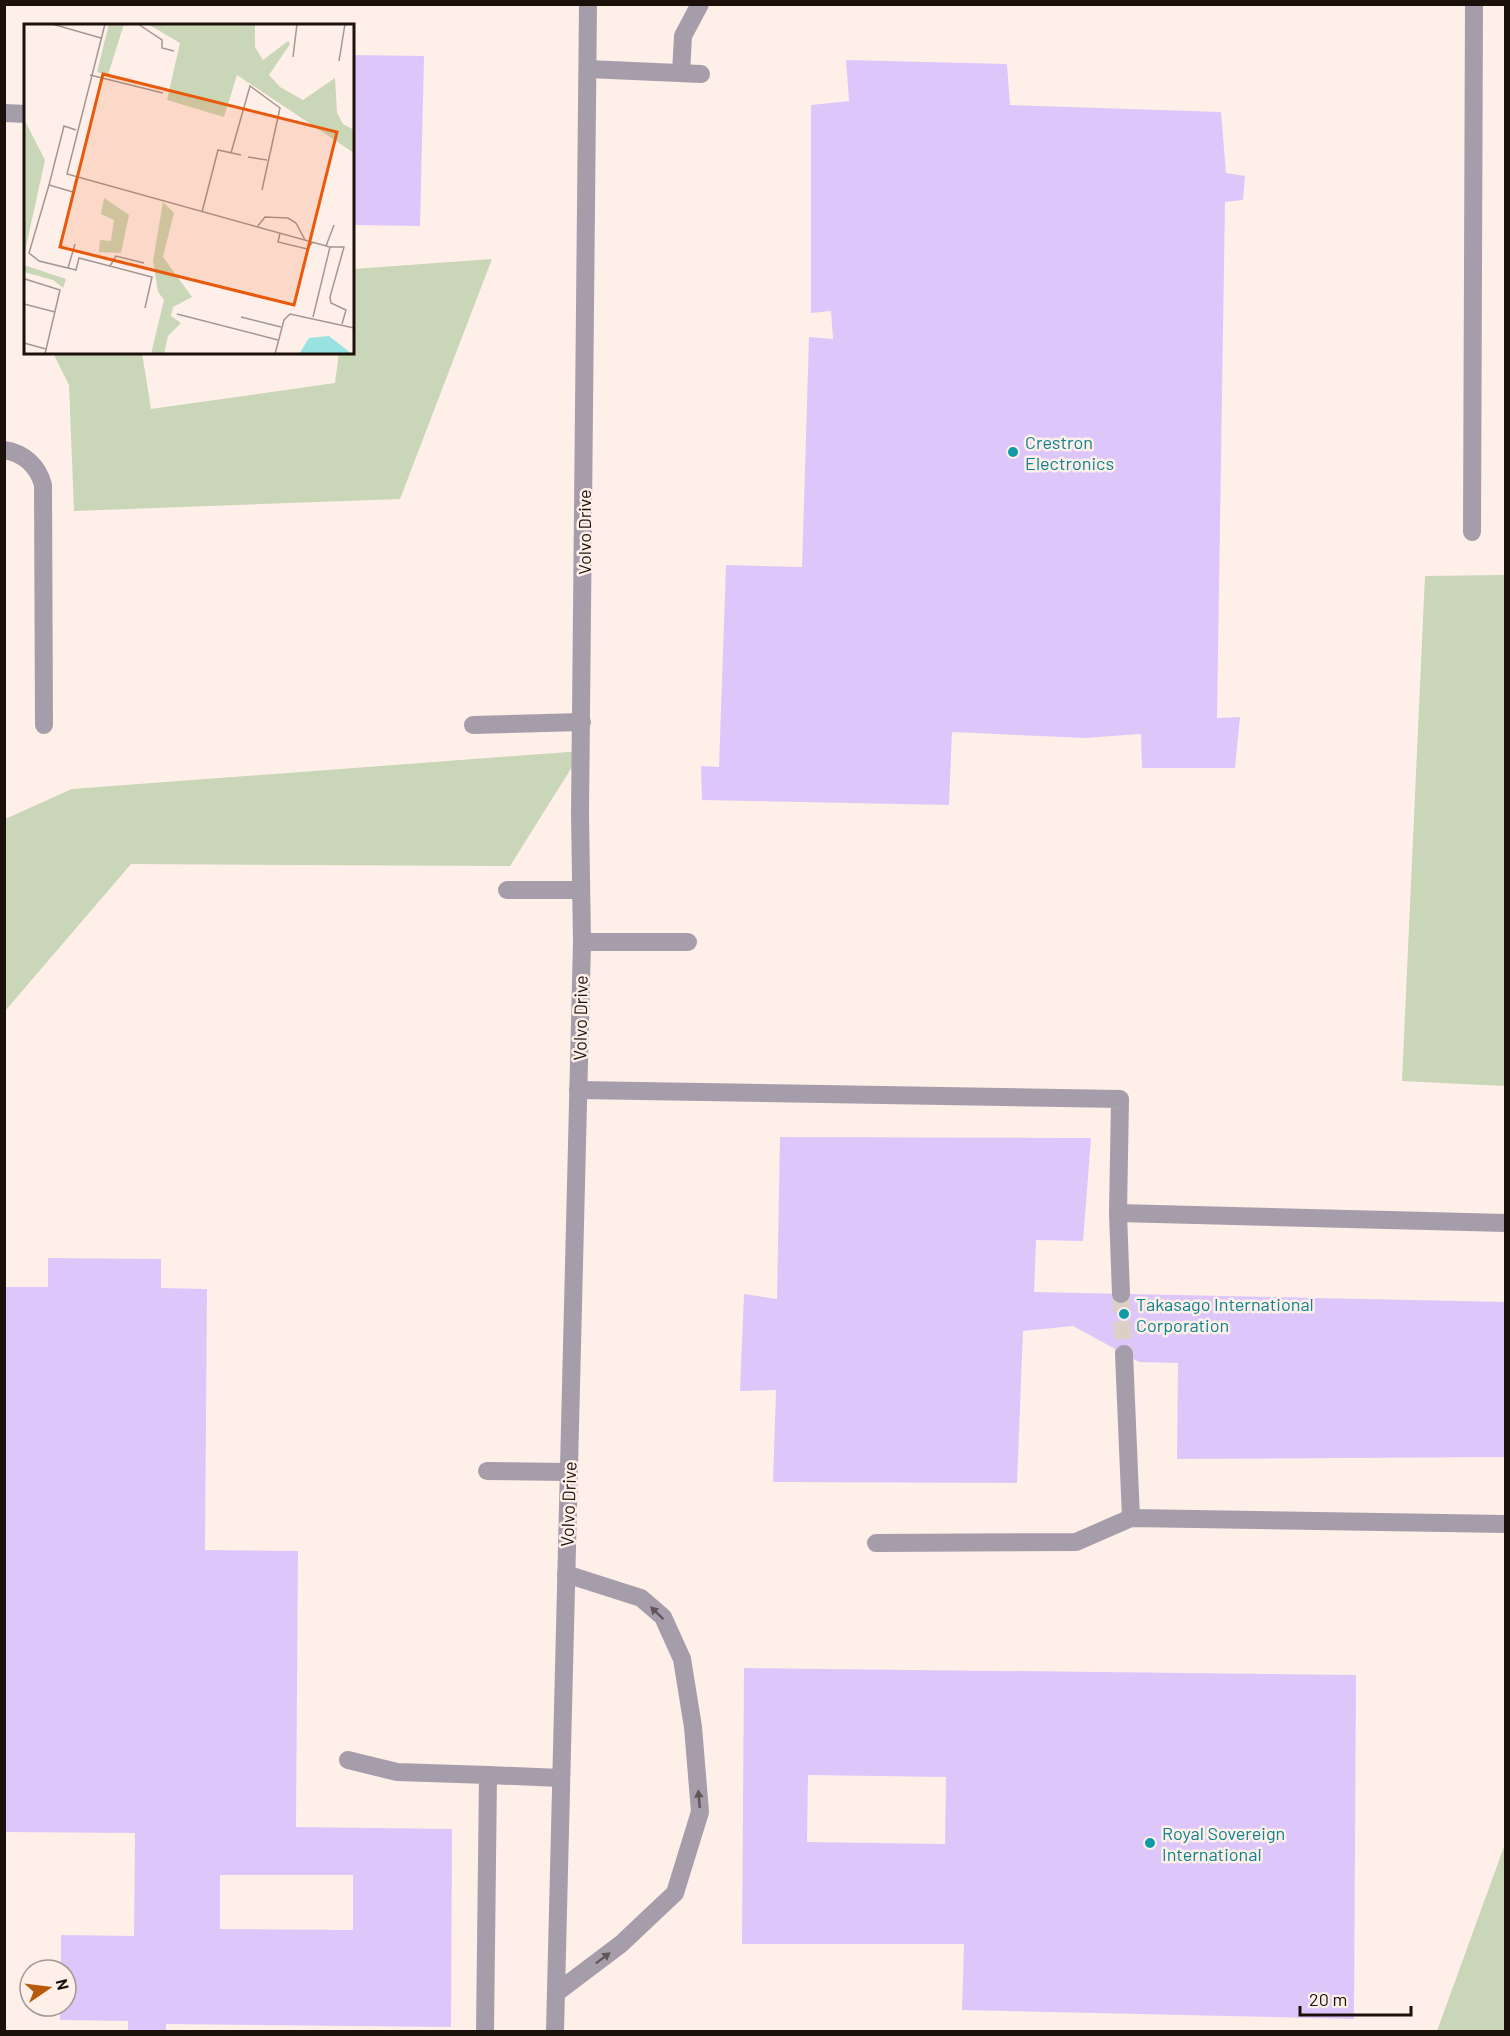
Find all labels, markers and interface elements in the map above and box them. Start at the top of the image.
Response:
inset map [24,24,354,354]
place label: Crestron Electronics [1025,431,1114,474]
marker: Crestron Electronics [1006,445,1020,459]
street label: Volvo Drive [573,489,595,575]
street label: Volvo Drive [568,975,592,1061]
place label: Takasago International Corporation [1136,1293,1314,1336]
marker: Takasago International Corporation [1117,1307,1131,1321]
street label: Volvo Drive [556,1461,580,1547]
one-way arrow [650,1606,664,1620]
one-way arrow [694,1790,704,1809]
place label: Royal Sovereign International [1162,1822,1285,1865]
marker: Royal Sovereign International [1143,1836,1157,1850]
one-way arrow [595,1952,611,1964]
north arrow [18,1958,78,2018]
text: N [53,1977,74,1992]
scale bar [1300,1979,1411,2017]
text: 20 m [1309,1988,1347,2010]

